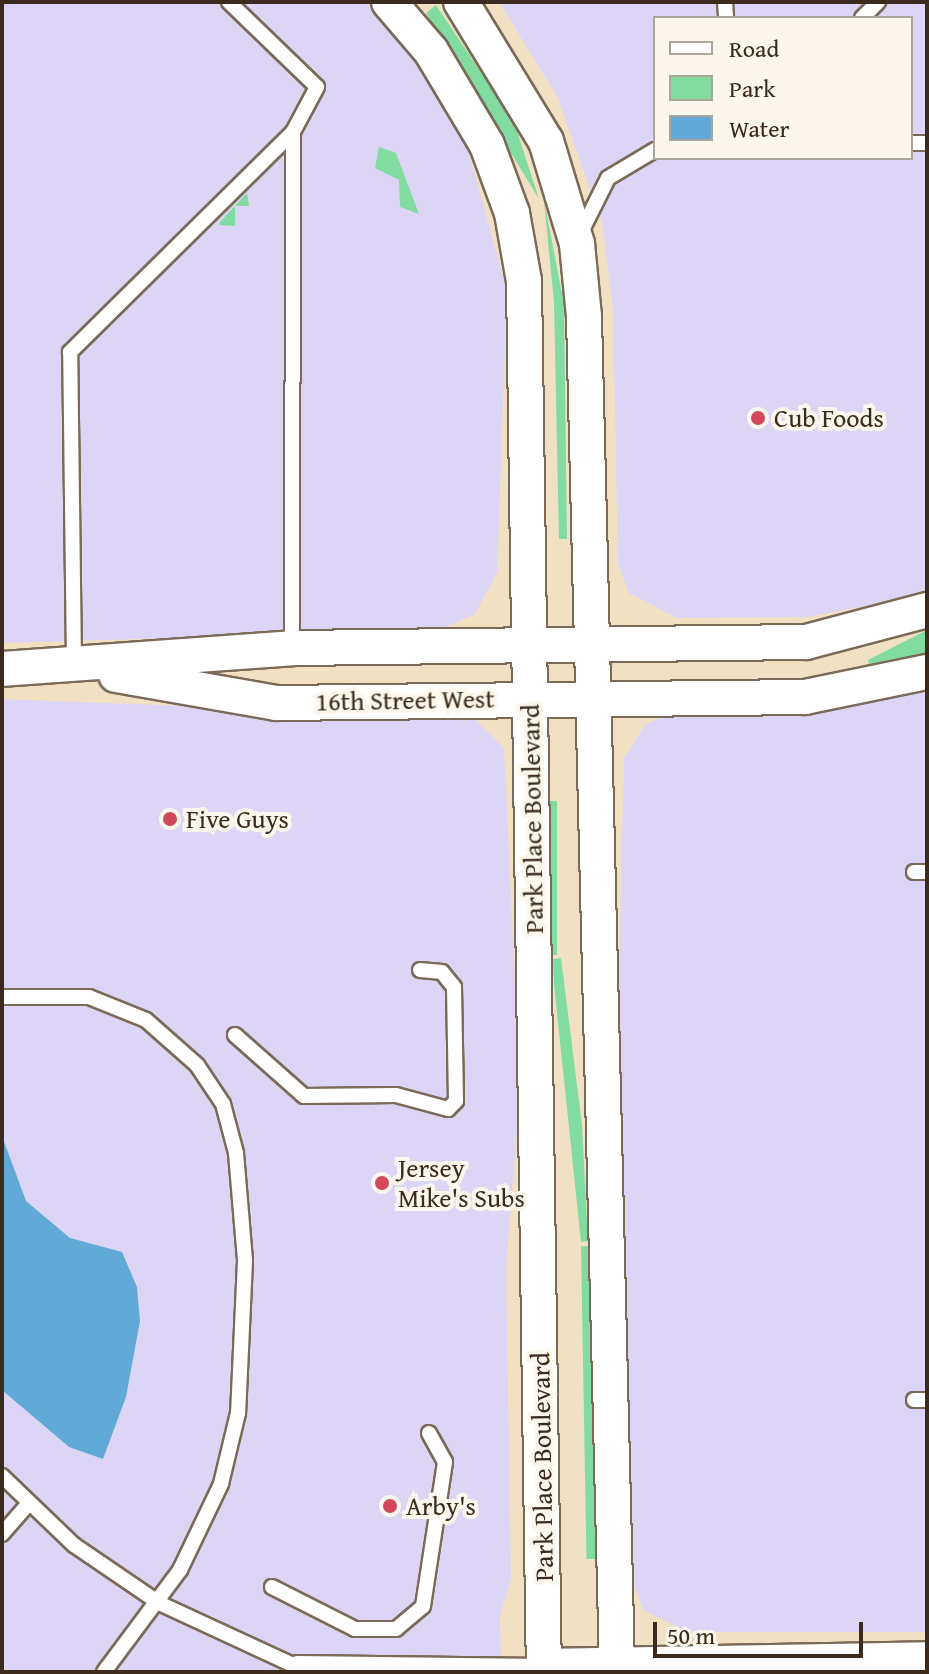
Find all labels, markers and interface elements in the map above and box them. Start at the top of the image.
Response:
legend [653,16,913,160]
text: Road [729,31,779,66]
text: Park [729,71,775,106]
text: Water [729,111,789,146]
place label: Cub Foods [774,402,884,434]
marker: Cub Foods [749,409,767,427]
street label: 16th Street West [315,683,495,717]
street label: Park Place Boulevard [514,704,550,934]
place label: Five Guys [186,803,289,835]
marker: Five Guys [161,810,179,828]
place label: Jersey Mike's Subs [398,1152,525,1214]
marker: Jersey Mike's Subs [373,1174,391,1192]
street label: Park Place Boulevard [524,1352,560,1582]
place label: Arby's [406,1490,476,1522]
marker: Arby's [381,1497,399,1515]
scale bar [657,1606,867,1656]
text: 50 m [667,1618,715,1653]

